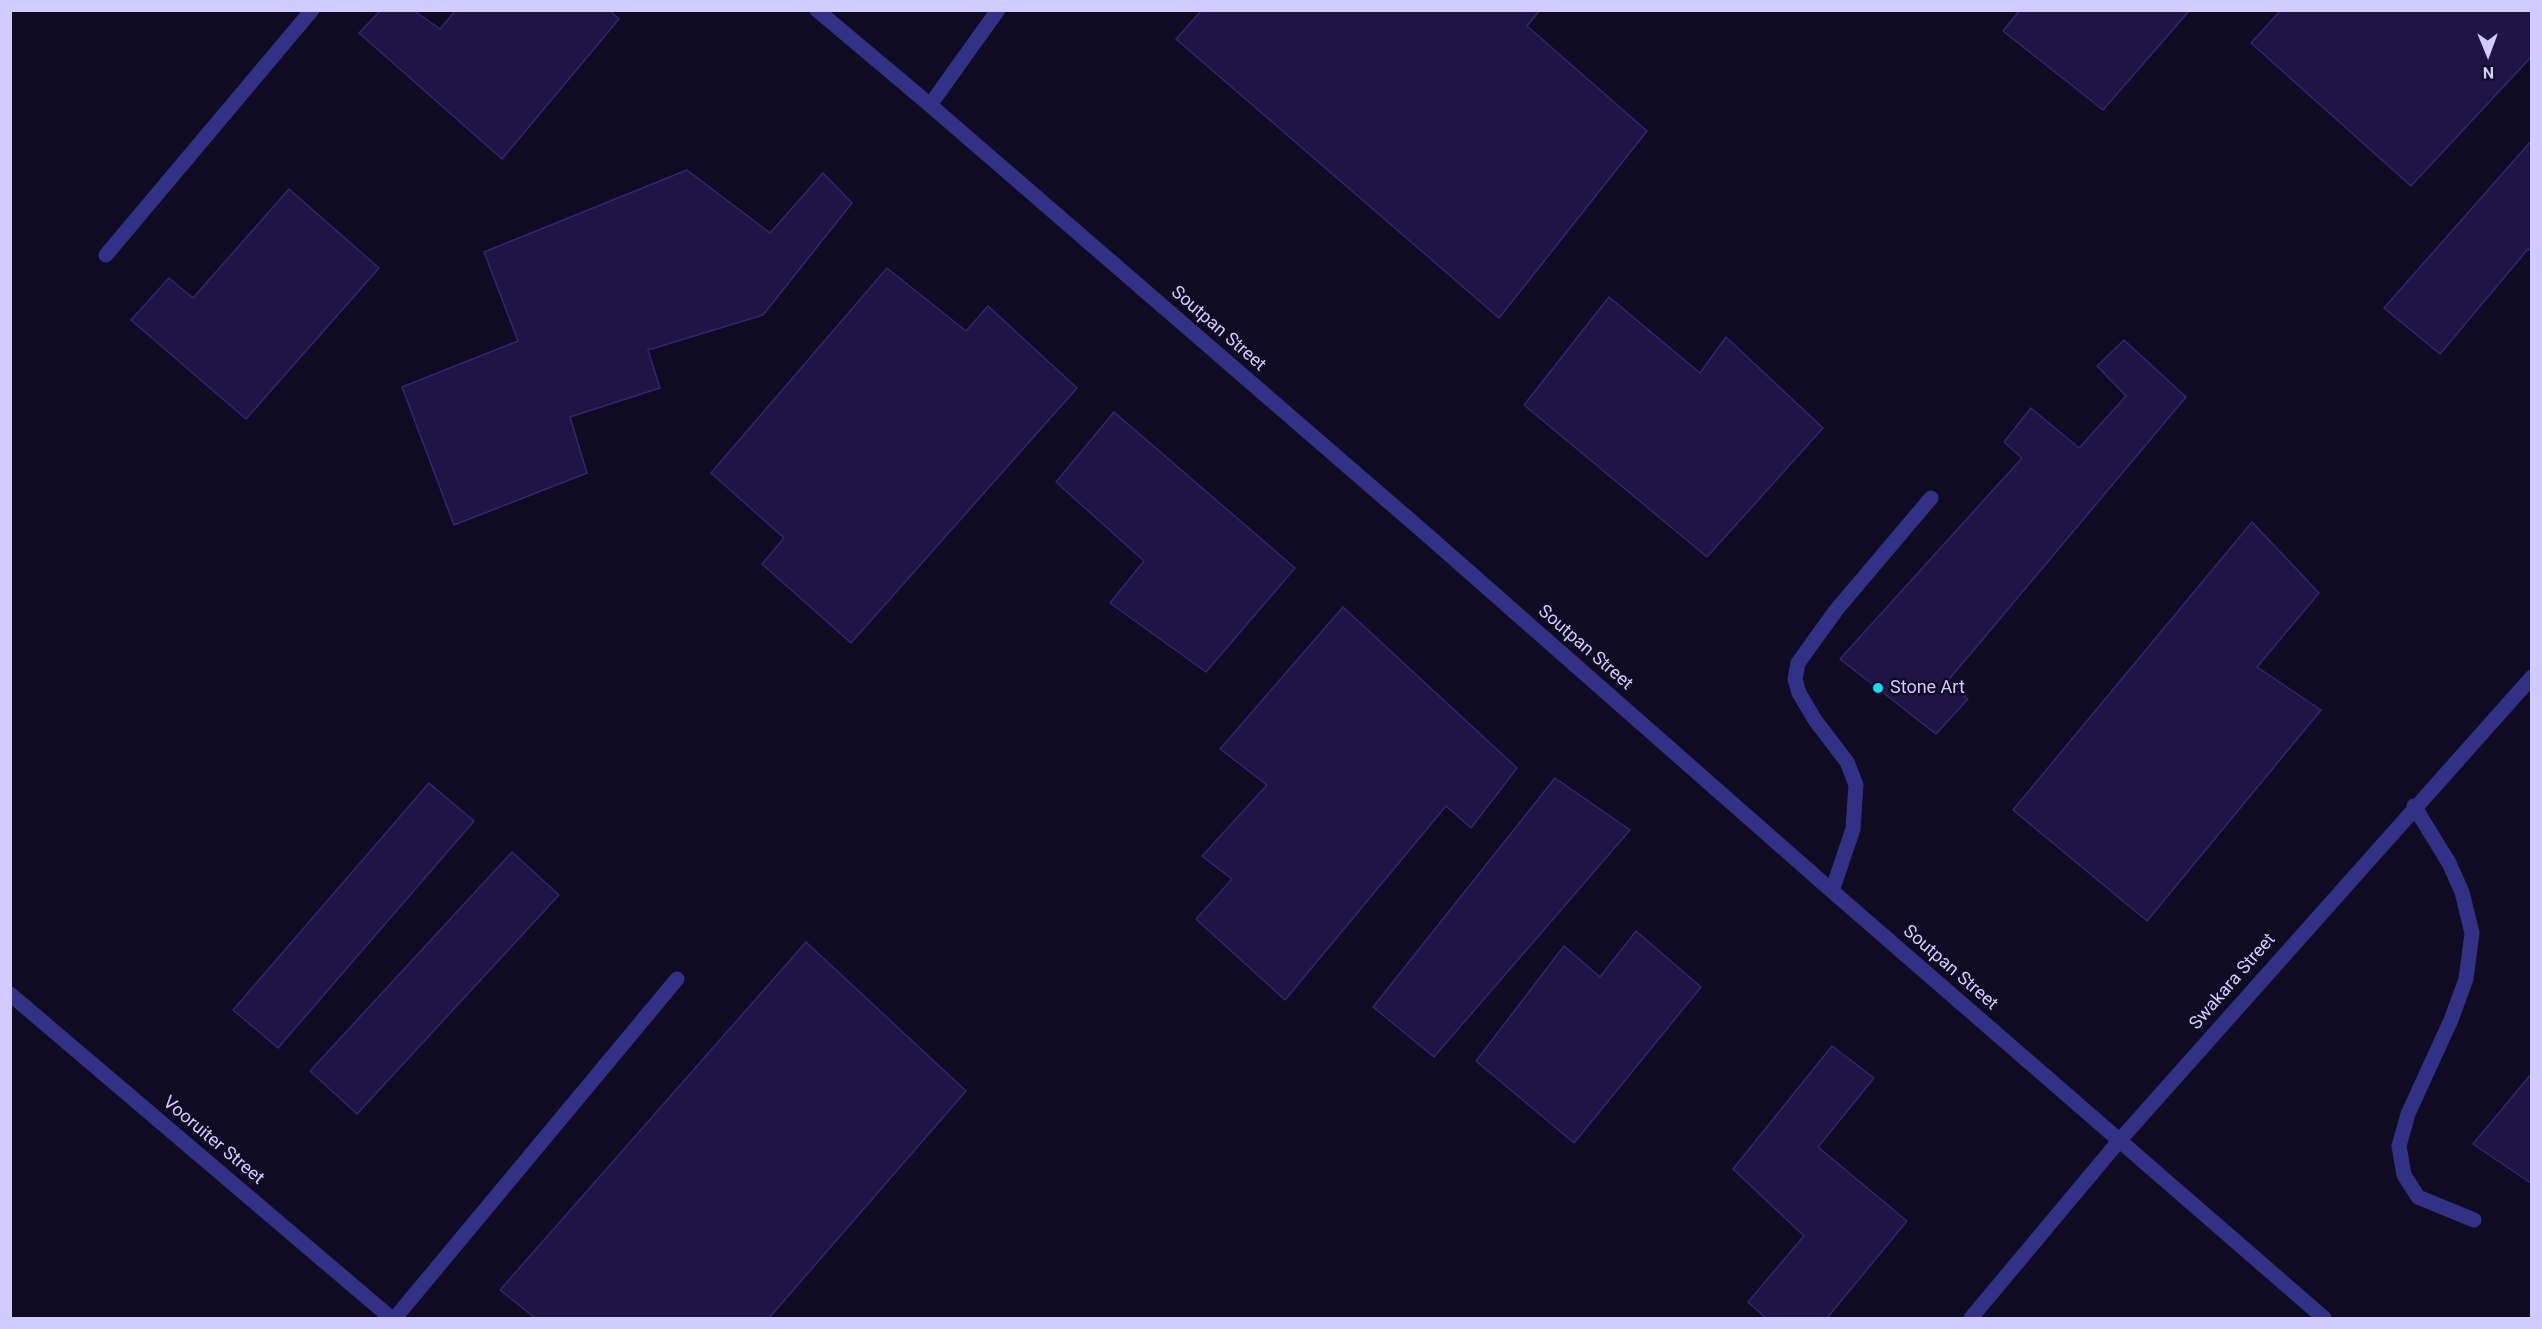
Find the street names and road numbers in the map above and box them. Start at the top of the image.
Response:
street label: Soutpan Street [1166,282,1270,376]
street label: Soutpan Street [1533,601,1637,695]
street label: Soutpan Street [1898,921,2002,1015]
street label: Swakara Street [2185,929,2281,1035]
street label: Vooruiter Street [158,1092,268,1190]

